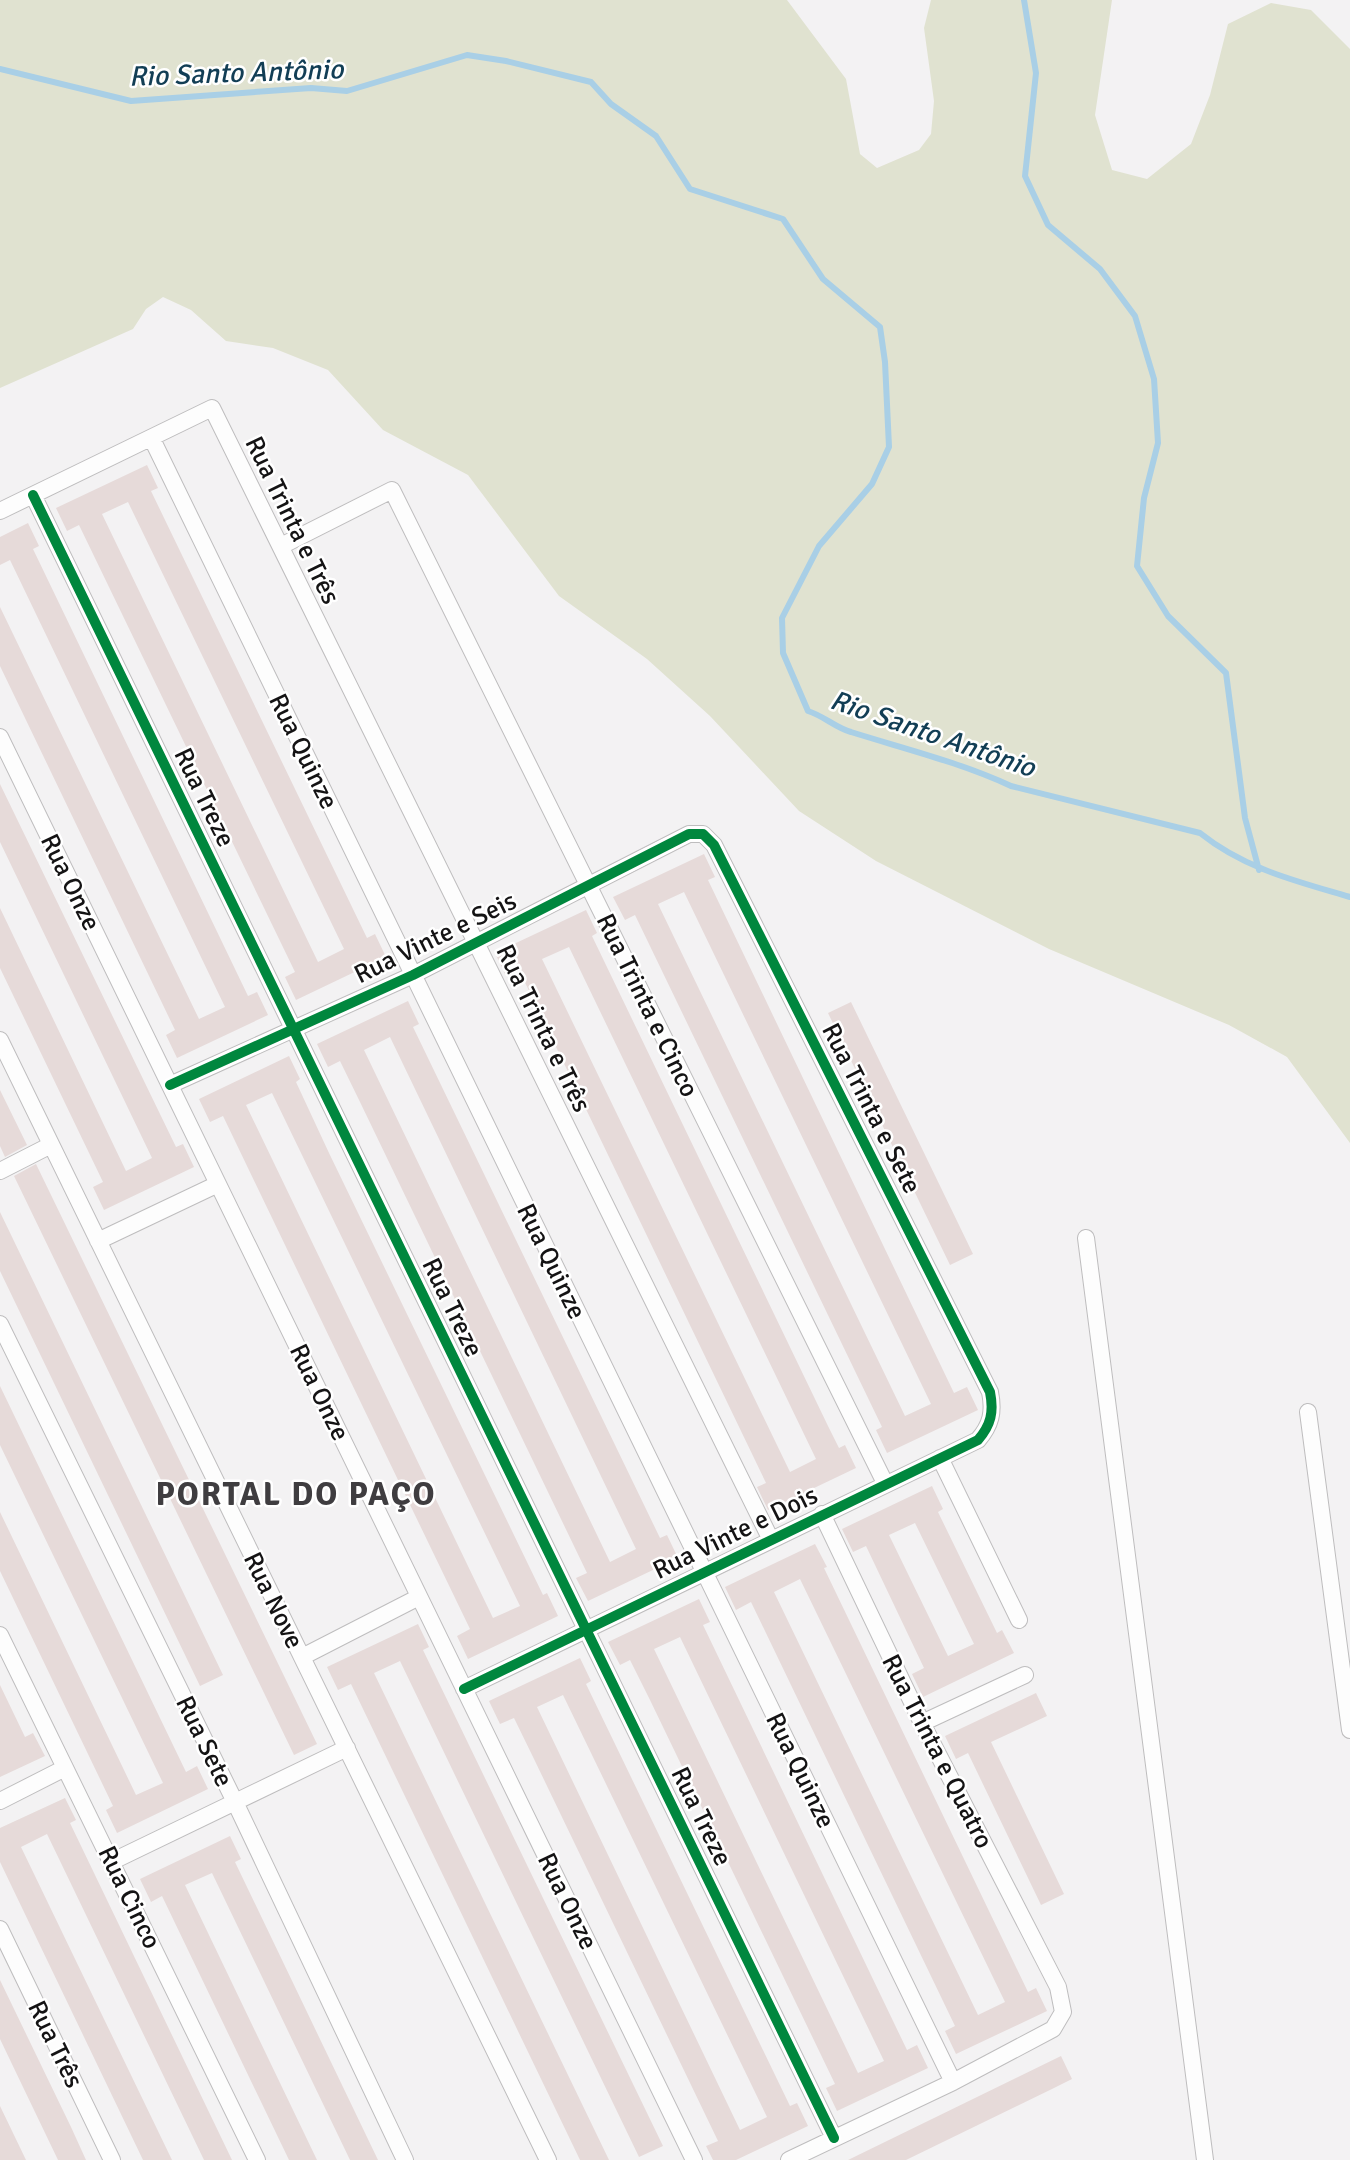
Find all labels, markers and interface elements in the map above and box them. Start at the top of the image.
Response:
water label: Rio Santo Antônio [128,52,345,94]
street label: Rua Trinta e Três [238,431,347,610]
water label: Rio Santo Antônio [826,683,1041,785]
street label: Rua Quinze [261,688,345,815]
street label: Rua Treze [166,743,242,852]
street label: Rua Onze [33,829,107,936]
street label: Rua Vinte e Seis [349,885,522,991]
street label: Rua Trinta e Cinco [589,908,705,1102]
street label: Rua Trinta e Três [489,939,598,1118]
street label: Rua Trinta e Sete [814,1018,928,1199]
street label: Rua Quinze [509,1198,593,1325]
street label: Rua Treze [414,1253,490,1362]
street label: Rua Onze [282,1339,356,1446]
district label: PORTAL DO PAÇO [155,1474,437,1515]
street label: Rua Vinte e Dois [648,1479,823,1587]
street label: Rua Nove [236,1547,310,1654]
street label: Rua Trinta e Quatro [874,1649,1000,1854]
street label: Rua Sete [168,1691,240,1792]
street label: Rua Quinze [758,1707,842,1834]
street label: Rua Treze [663,1762,739,1871]
street label: Rua Cinco [90,1841,168,1954]
street label: Rua Onze [530,1848,604,1955]
street label: Rua Três [20,1996,90,2093]

